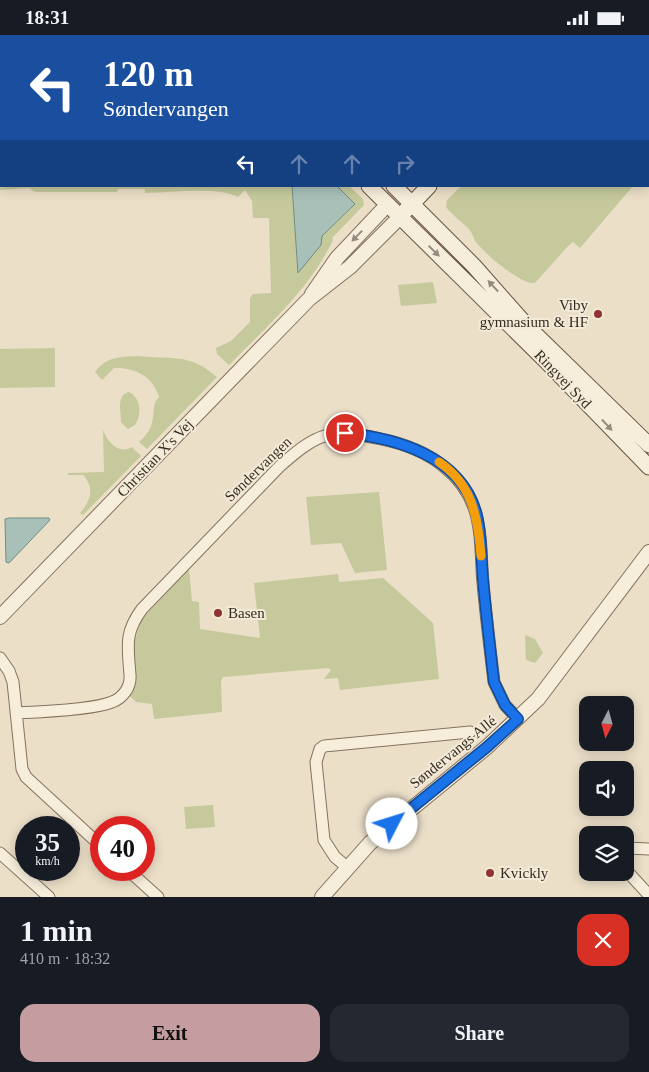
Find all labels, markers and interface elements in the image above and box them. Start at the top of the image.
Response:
text: 18:31 [25,7,69,28]
icon: left [20,55,85,120]
text: 120 m [103,55,193,94]
text: Søndervangen [103,96,229,121]
icon: left [232,150,260,178]
icon: ahead [285,150,313,178]
icon: ahead [338,150,366,178]
icon: right [391,150,419,178]
one-way arrow [351,230,363,242]
one-way arrow [428,245,440,257]
one-way arrow [487,280,499,292]
place label: Viby gymnasium & HF [480,297,588,330]
marker: Viby gymnasium & HF [592,308,604,320]
street label: Ringvej Syd [531,347,595,412]
pin [324,412,366,454]
street label: Christian X's Vej [114,416,196,500]
one-way arrow [601,418,613,430]
icon: arrive [331,419,359,447]
street label: Søndervangen [222,433,295,505]
place label: Basen [228,605,265,621]
marker: Basen [212,607,224,619]
north arrow [579,696,634,751]
map controls [579,696,634,881]
street label: Søndervangs Allé [407,712,500,792]
button: sound [579,761,634,816]
position arrow [365,797,417,849]
speed limit sign: 40 [90,816,155,881]
button: layers [579,826,634,881]
text: 35 [35,829,60,856]
text: km/h [35,854,60,868]
place label: Kvickly [500,865,549,881]
marker: Kvickly [484,867,496,879]
text: 1 min [20,914,93,947]
button: close [577,914,629,966]
text: 410 m · 18:32 [20,950,110,967]
button: Exit [20,1004,320,1062]
button: Share [330,1004,629,1062]

